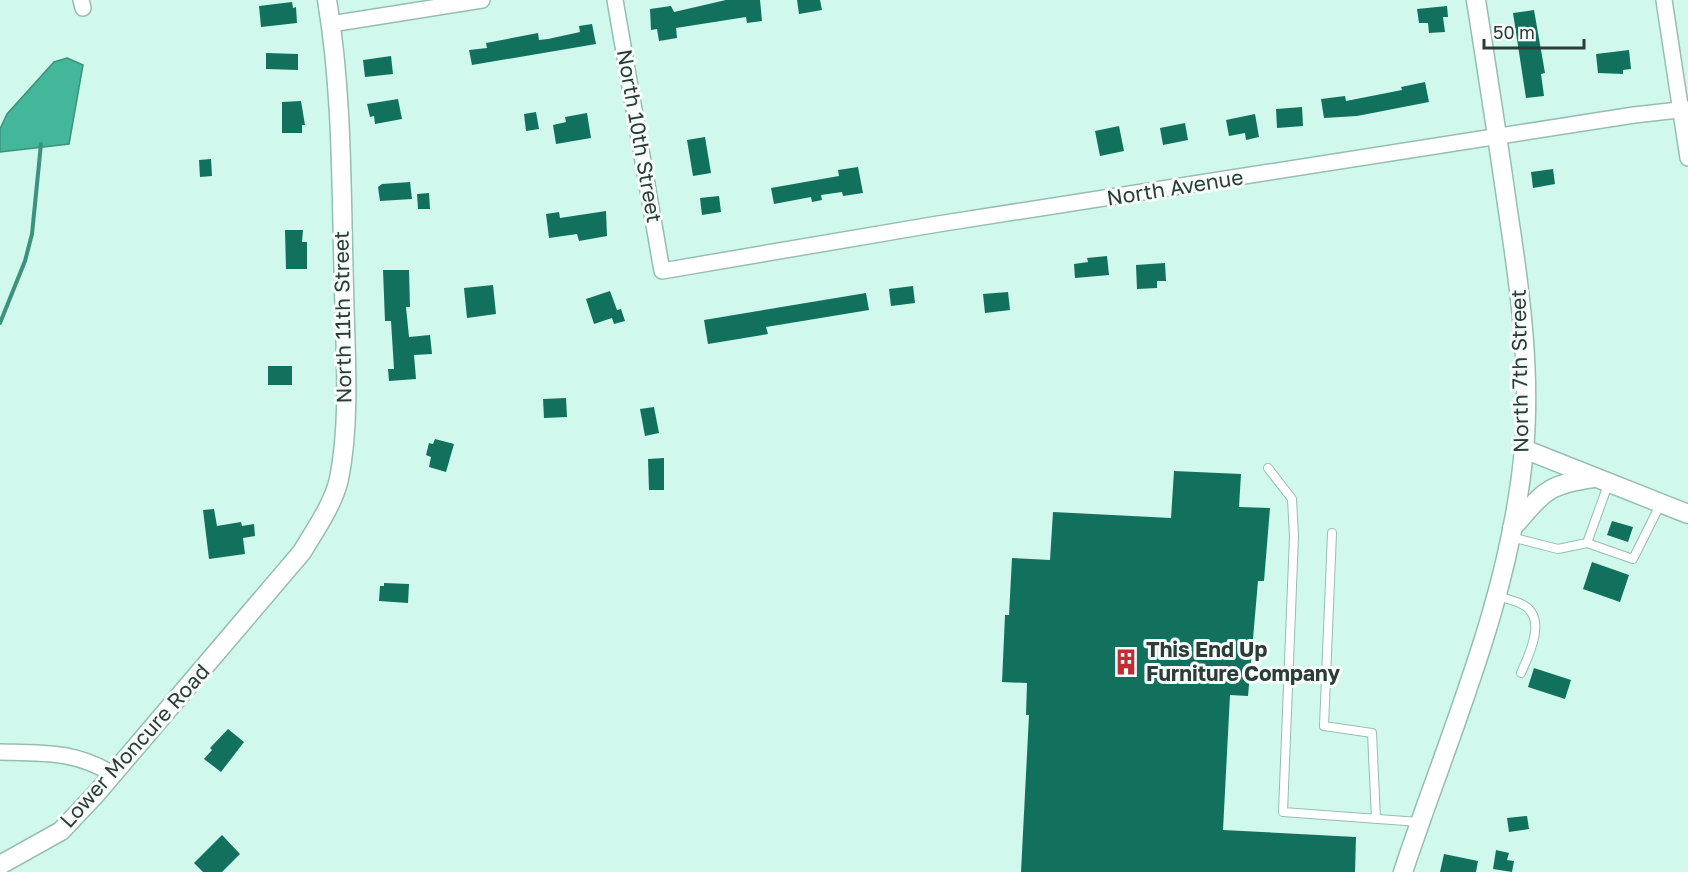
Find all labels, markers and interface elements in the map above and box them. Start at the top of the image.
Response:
scale bar [1484,12,1584,50]
text: 50 m [1493,21,1535,43]
street label: North 10th Street [612,47,668,225]
street label: North Avenue [1105,163,1245,211]
street label: North 11th Street [327,230,357,404]
street label: North 7th Street [1505,289,1533,453]
place label: This End Up Furniture Company [1146,636,1340,686]
building icon: This End Up Furniture Company [1111,647,1141,677]
street label: Lower Moncure Road [54,658,215,832]

